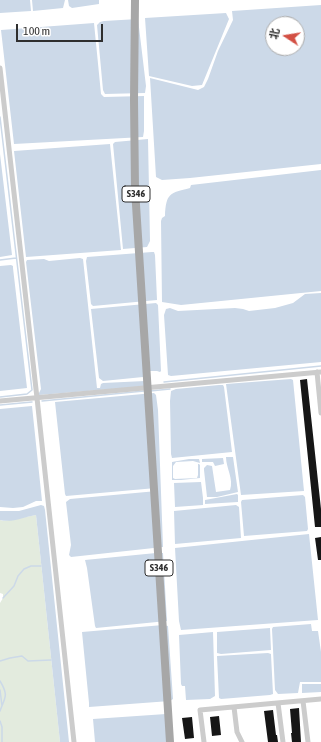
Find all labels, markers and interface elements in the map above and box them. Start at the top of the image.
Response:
scale bar [18,16,105,42]
north arrow [265,16,305,56]
text: 100 m [23,24,50,38]
text: 北 [267,27,281,40]
road number: S346 [122,186,150,202]
road number: S346 [145,560,173,576]

